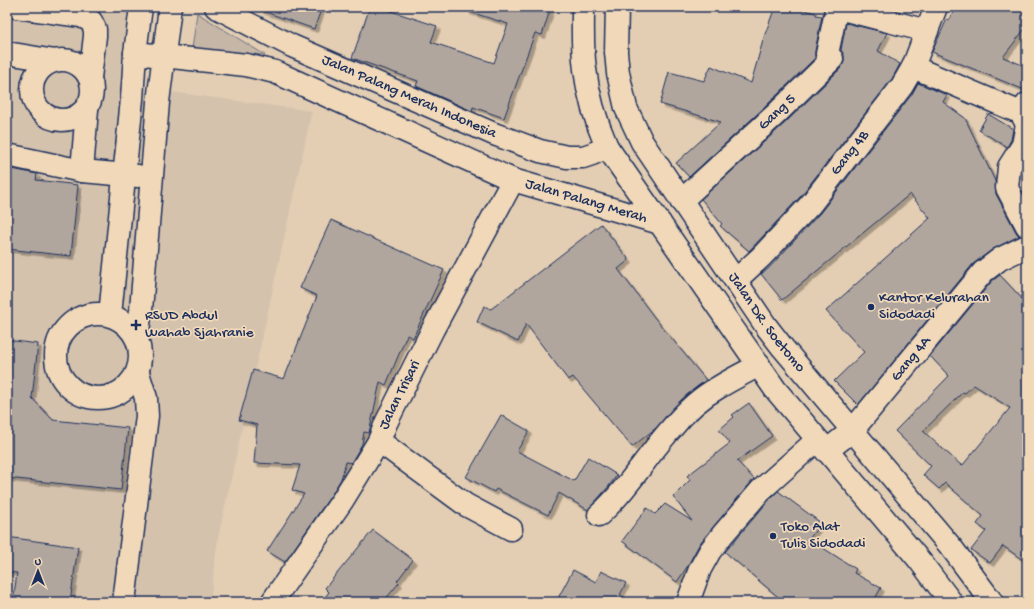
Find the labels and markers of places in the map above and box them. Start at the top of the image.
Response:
place label: Kantor Kelurahan Sidodadi [879,289,989,324]
marker: Kantor Kelurahan Sidodadi [866,302,876,312]
place label: RSUD Abdul Wahab Sjahranie [145,307,254,342]
marker: RSUD Abdul Wahab Sjahranie [130,319,142,331]
place label: Toko Alat Tulis Sidodadi [780,518,865,553]
marker: Toko Alat Tulis Sidodadi [768,531,778,541]

